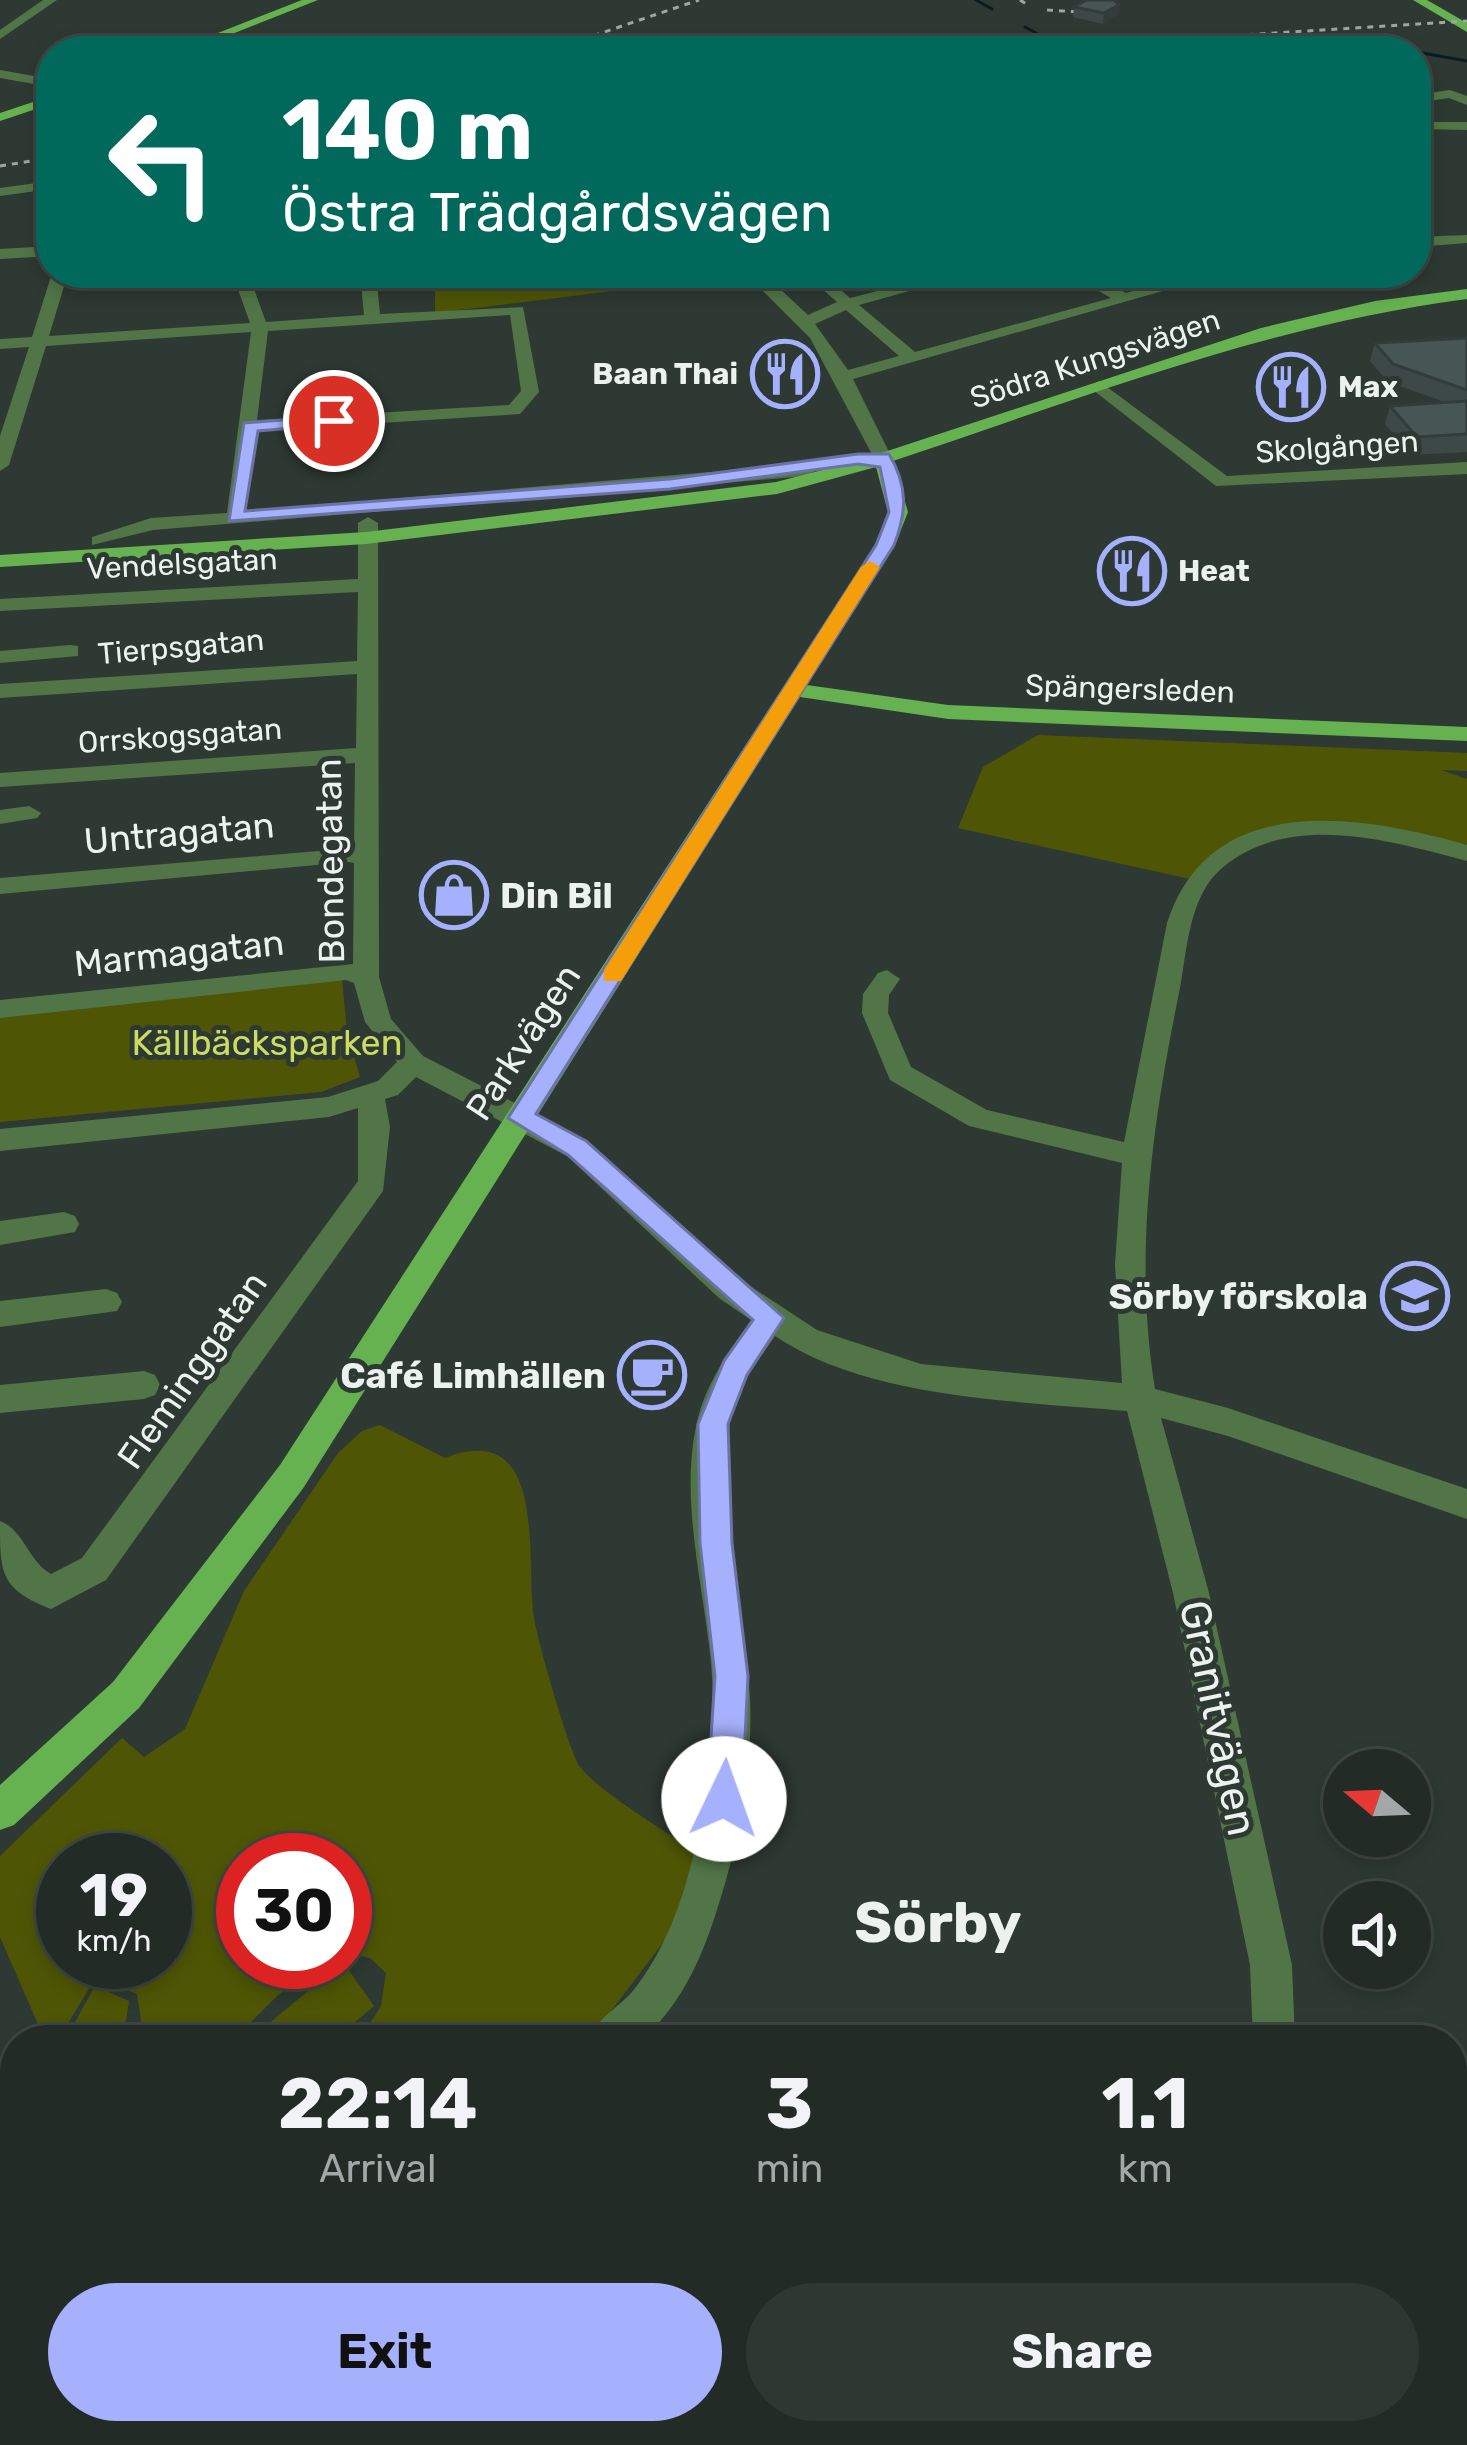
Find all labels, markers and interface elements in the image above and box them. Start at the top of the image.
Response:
text: 140 m [282,80,533,180]
icon: left [84,84,240,240]
text: Östra Trädgårdsvägen [282,181,832,245]
street label: Södra Kungsvägen [966,302,1224,416]
restaurant icon: Baan Thai [750,339,820,409]
restaurant icon: Max [1256,352,1326,422]
place label: Baan Thai [592,356,738,392]
place label: Max [1338,369,1399,405]
pin [283,370,385,472]
icon: arrive [301,388,367,454]
street label: Skolgången [1254,423,1420,471]
restaurant icon: Heat [1097,536,1167,606]
street label: Vendelsgatan [86,541,278,587]
place label: Heat [1178,553,1250,589]
street label: Tierpsgatan [96,622,266,672]
street label: Spängersleden [1025,667,1235,711]
street label: Orrskogsgatan [77,711,283,761]
street label: Bondegatan [307,758,353,964]
street label: Untragatan [82,803,276,863]
shop icon: Din Bil [419,860,489,930]
place label: Din Bil [500,874,613,917]
street label: Marmagatan [72,921,286,985]
street label: Parkvägen [457,956,589,1128]
park label: Källbäcksparken [131,1021,403,1064]
school or university icon: Sörby förskola [1380,1261,1450,1331]
street label: Fleminggatan [108,1263,276,1477]
place label: Sörby förskola [1108,1275,1368,1318]
cafe icon: Café Limhällen [617,1340,687,1410]
place label: Café Limhällen [340,1354,606,1397]
street label: Granitvägen [1169,1596,1267,1840]
position arrow [661,1736,787,1862]
north arrow [1323,1749,1431,1857]
map controls [1323,1749,1431,1989]
speed limit sign: 30 [216,1833,372,1989]
text: 19 [80,1860,148,1931]
button: sound [1323,1881,1431,1989]
district label: Sörby [854,1889,1022,1956]
text: km/h [77,1923,151,1959]
text: 22:14 [278,2061,478,2146]
text: 3 [766,2061,813,2146]
text: 1.1 [1102,2061,1189,2146]
text: Arrival [319,2146,436,2192]
text: min [756,2146,823,2192]
text: km [1118,2146,1173,2192]
button: Exit [48,2283,722,2421]
button: Share [746,2283,1419,2421]

